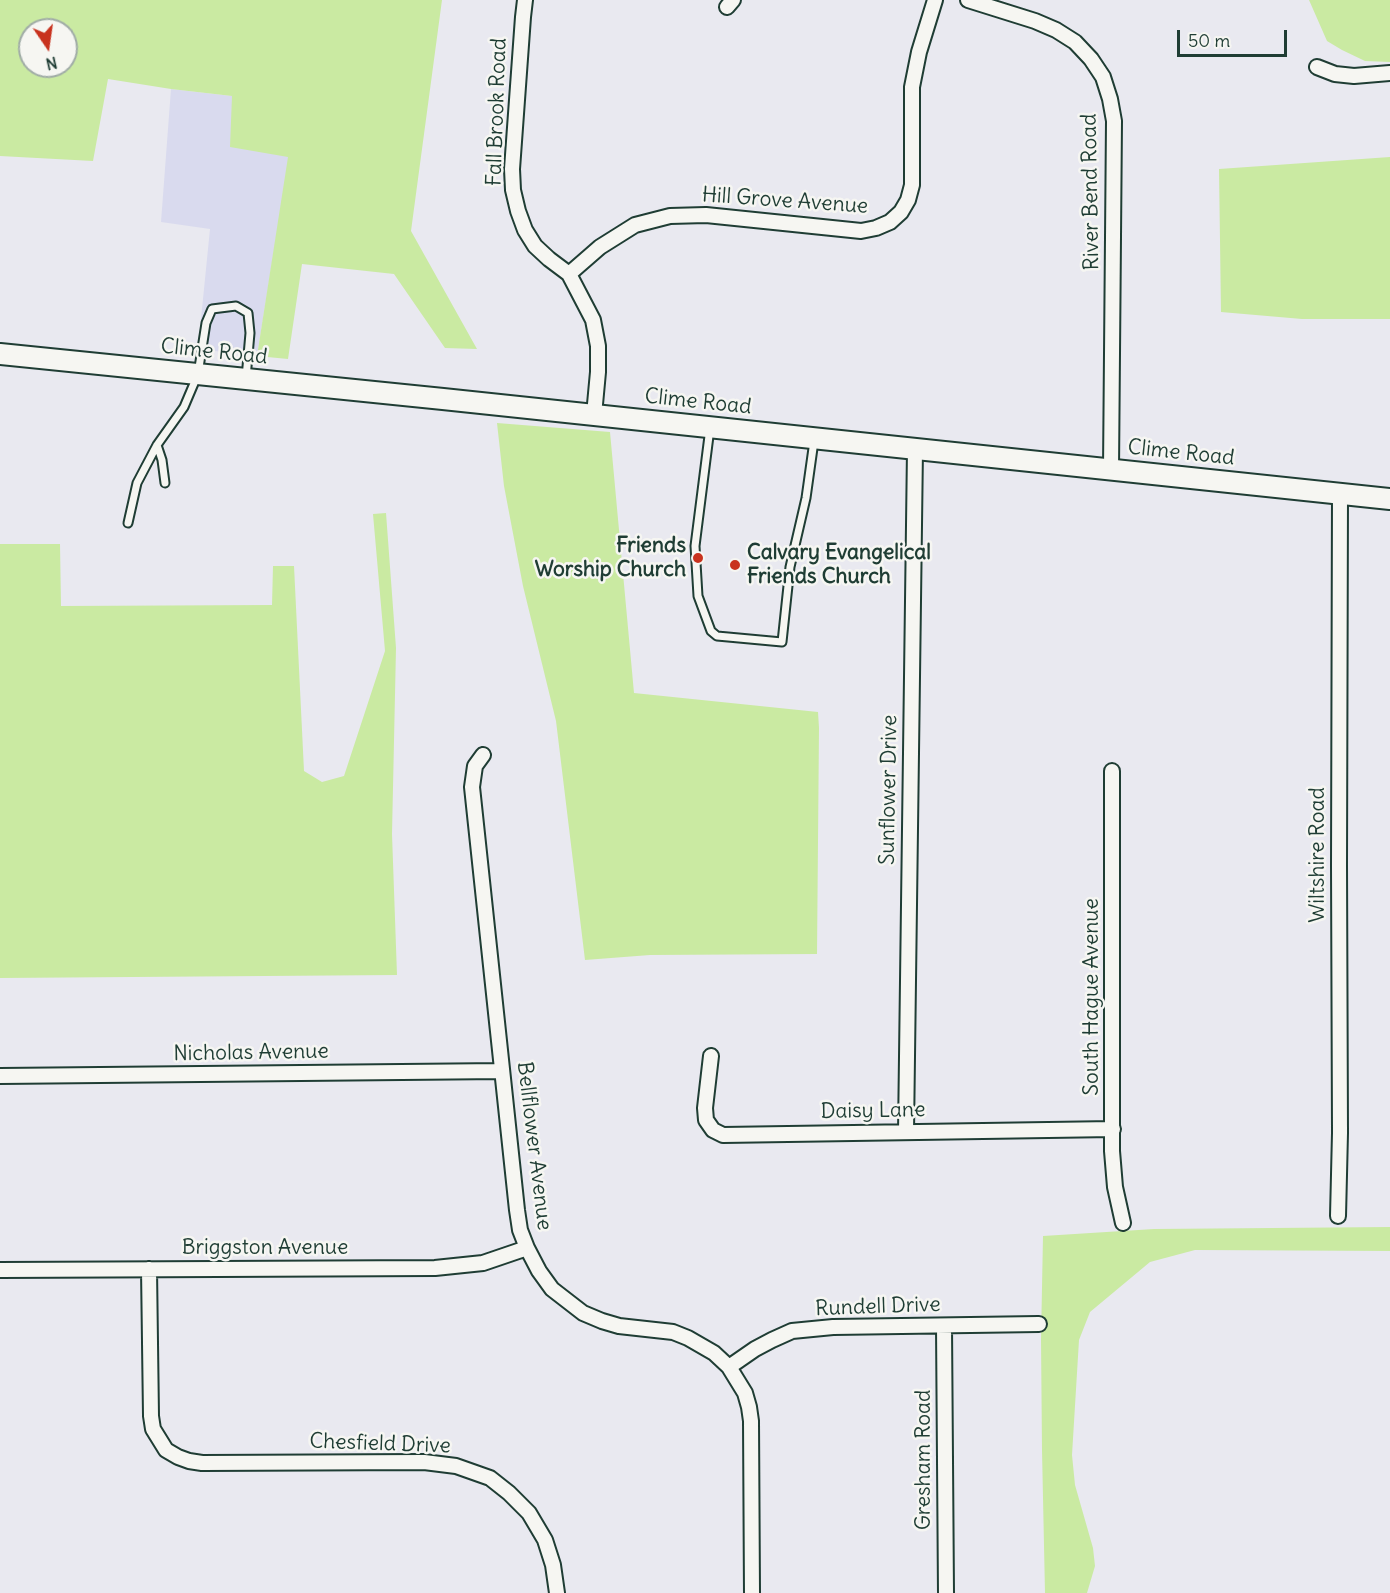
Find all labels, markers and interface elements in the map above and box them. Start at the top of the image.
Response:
north arrow [18,18,78,78]
scale bar [1180,18,1290,56]
text: 50 m [1188,29,1230,52]
street label: Fall Brook Road [482,38,512,186]
text: N [44,53,59,75]
street label: River Bend Road [1077,113,1105,271]
street label: Hill Grove Avenue [701,183,869,219]
street label: Clime Road [159,334,269,370]
street label: Clime Road [643,384,753,420]
street label: Clime Road [1126,435,1236,471]
place label: Friends Worship Church [535,533,686,583]
place label: Calvary Evangelical Friends Church [747,540,931,590]
marker: Friends Worship Church [691,551,705,565]
marker: Calvary Evangelical Friends Church [728,558,742,572]
street label: Sunflower Drive [875,715,903,865]
street label: Wiltshire Road [1305,787,1331,923]
street label: South Hague Avenue [1079,898,1105,1096]
street label: Nicholas Avenue [173,1039,329,1067]
street label: Bellflower Avenue [511,1060,557,1232]
street label: Daisy Lane [820,1097,926,1125]
street label: Briggston Avenue [182,1235,348,1261]
street label: Rundell Drive [815,1292,941,1322]
street label: Gresham Road [911,1390,937,1530]
street label: Chesfield Drive [309,1429,451,1459]

